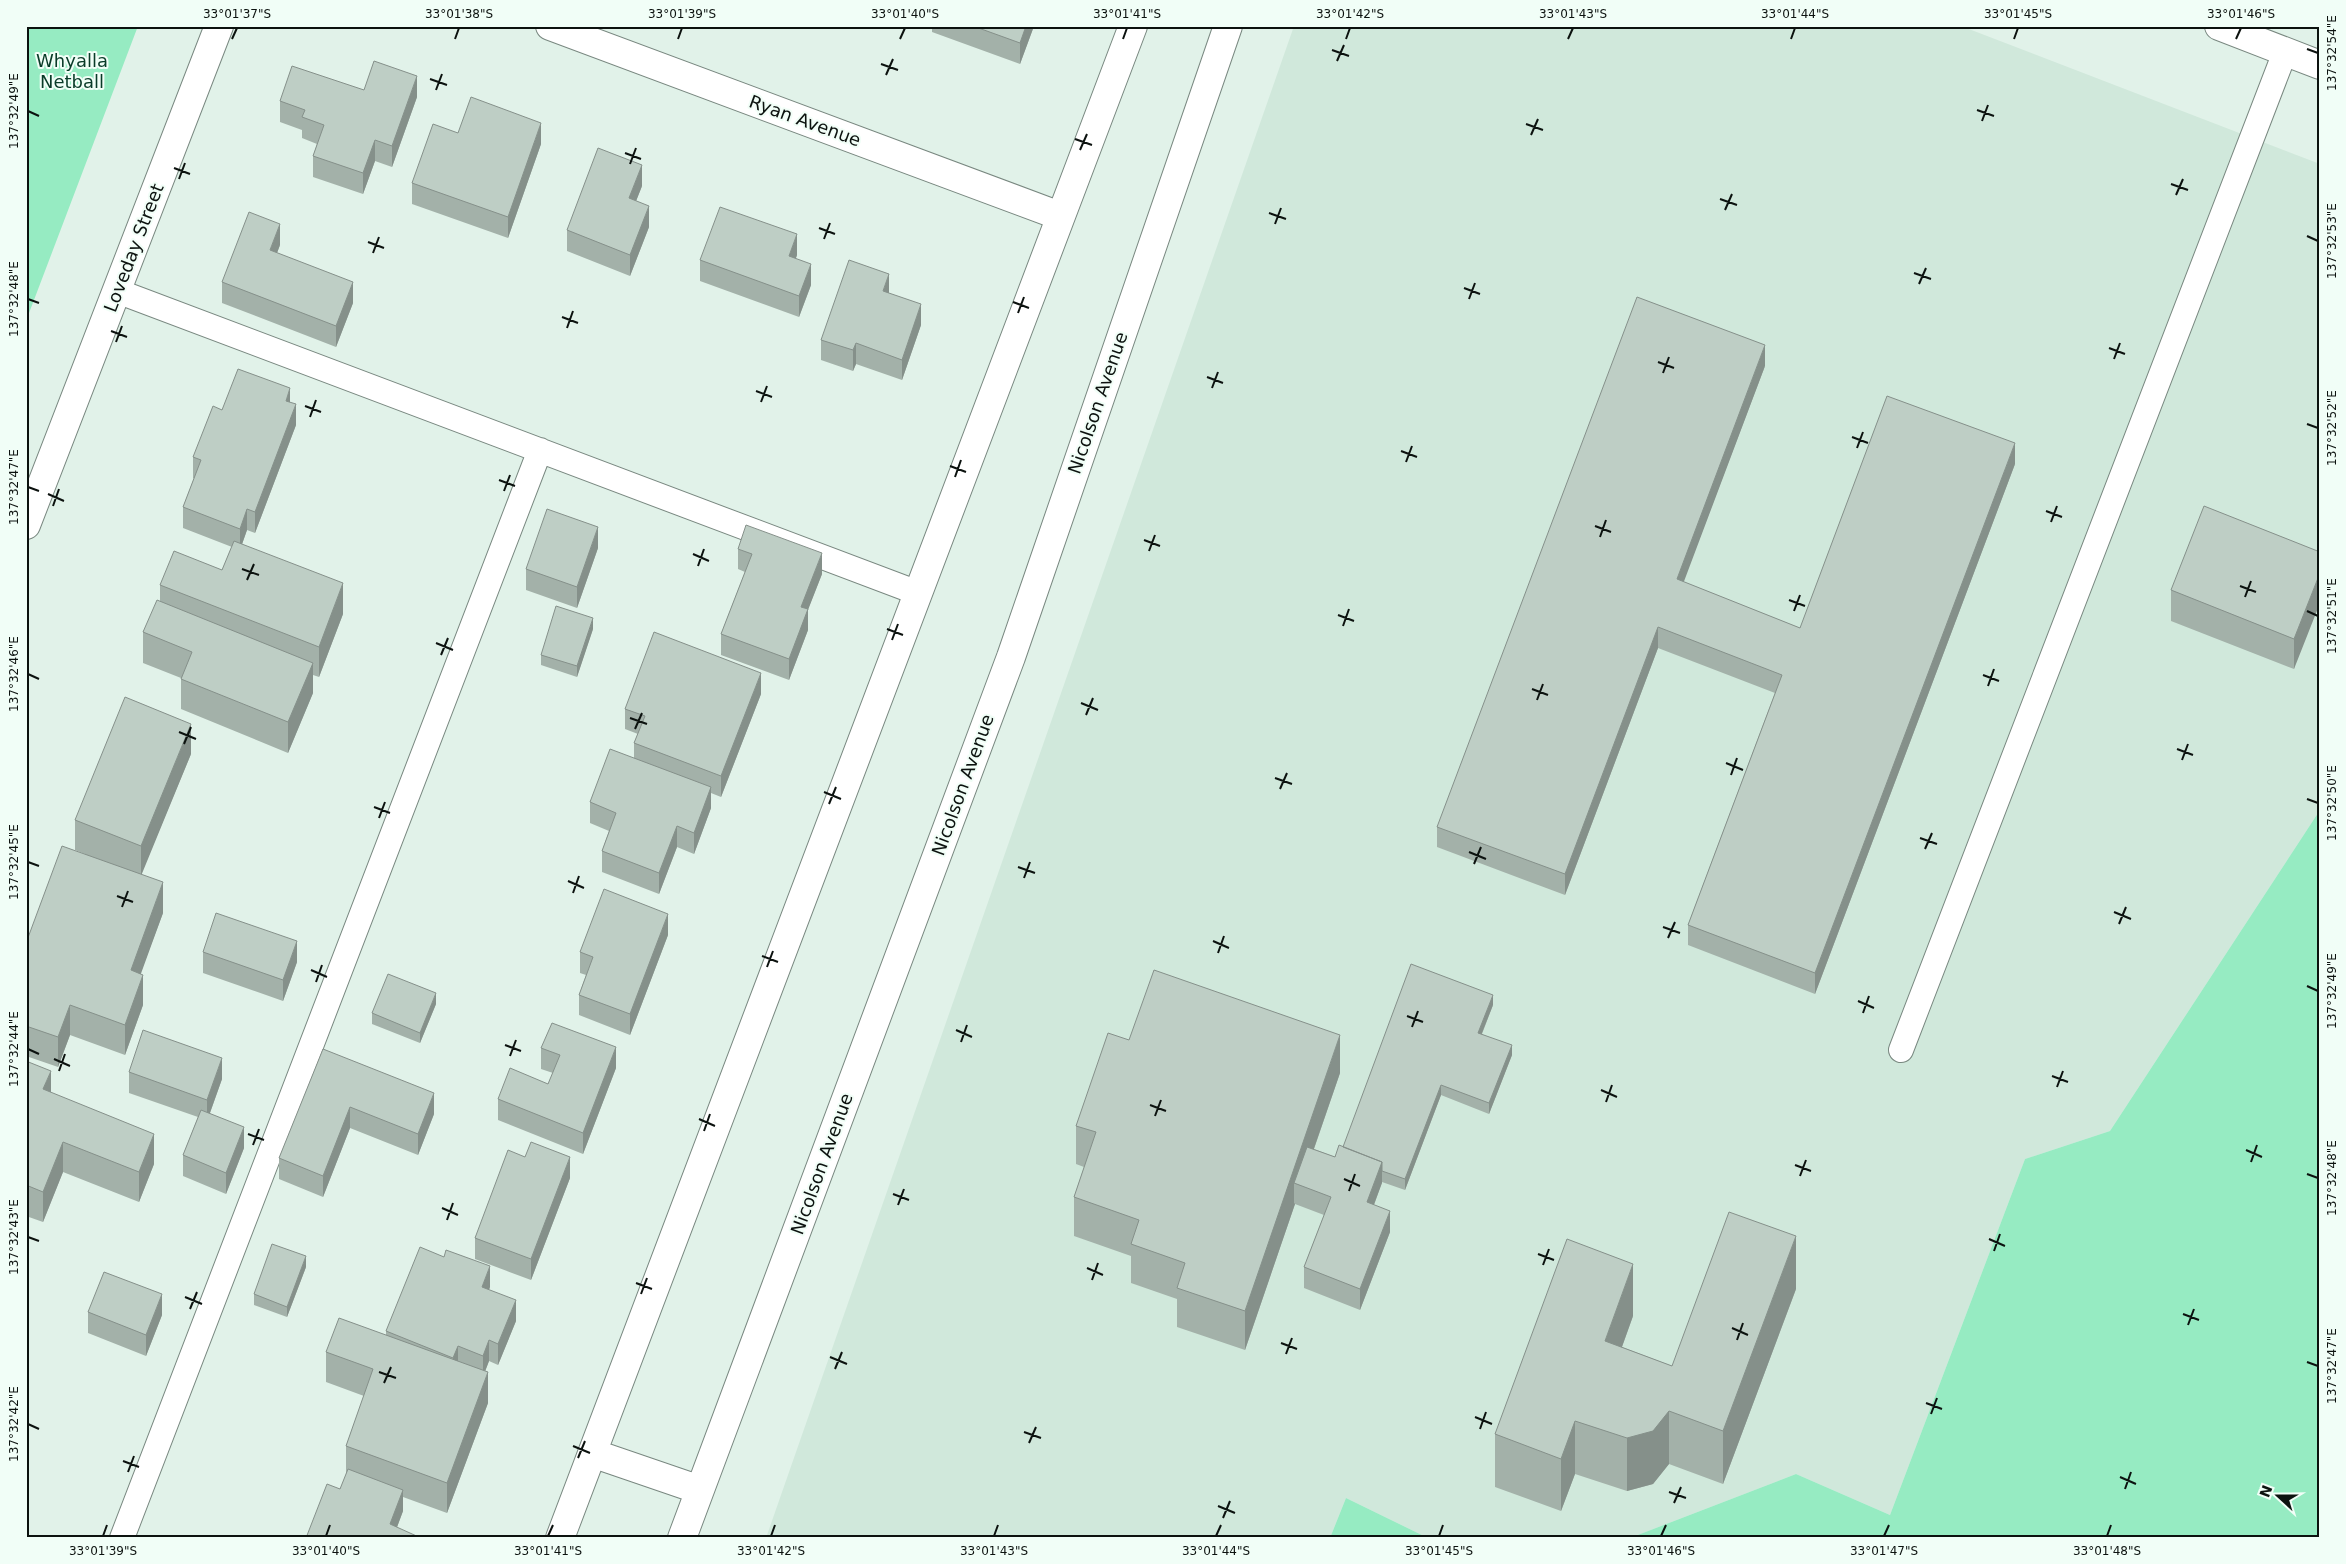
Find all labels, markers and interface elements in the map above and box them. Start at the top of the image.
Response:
text: 33°01'37"S [203,7,271,21]
text: 33°01'38"S [425,7,493,21]
text: 33°01'39"S [648,7,716,21]
text: 33°01'40"S [871,7,939,21]
text: 33°01'41"S [1093,7,1161,21]
text: 33°01'42"S [1316,7,1384,21]
text: 33°01'43"S [1539,7,1607,21]
text: 33°01'44"S [1761,7,1829,21]
text: 33°01'45"S [1984,7,2052,21]
text: 33°01'46"S [2207,7,2275,21]
text: 137°32'54"E [2325,15,2339,91]
park label: Whyalla Netball [36,50,108,92]
text: 137°32'49"E [7,73,21,149]
street label: Ryan Avenue [747,91,864,150]
street label: Loveday Street [99,181,168,315]
text: 137°32'53"E [2325,203,2339,279]
text: 137°32'48"E [7,261,21,337]
street label: Nicolson Avenue [1063,329,1132,477]
text: 137°32'52"E [2325,390,2339,466]
text: 137°32'47"E [7,449,21,525]
text: 137°32'51"E [2325,578,2339,654]
text: 137°32'46"E [7,636,21,712]
street label: Nicolson Avenue [927,711,998,858]
text: 137°32'50"E [2325,765,2339,841]
text: 137°32'45"E [7,824,21,900]
text: 137°32'49"E [2325,953,2339,1029]
text: 137°32'44"E [7,1011,21,1087]
street label: Nicolson Avenue [786,1090,857,1237]
text: 137°32'48"E [2325,1140,2339,1216]
text: 137°32'43"E [7,1199,21,1275]
text: 137°32'47"E [2325,1328,2339,1404]
text: 137°32'42"E [7,1386,21,1462]
north arrow [2254,1472,2304,1522]
text: N [2256,1483,2275,1500]
text: 33°01'39"S [69,1544,137,1558]
text: 33°01'40"S [292,1544,360,1558]
text: 33°01'41"S [514,1544,582,1558]
text: 33°01'42"S [737,1544,805,1558]
text: 33°01'43"S [960,1544,1028,1558]
text: 33°01'44"S [1182,1544,1250,1558]
text: 33°01'45"S [1405,1544,1473,1558]
text: 33°01'46"S [1627,1544,1695,1558]
text: 33°01'47"S [1850,1544,1918,1558]
text: 33°01'48"S [2073,1544,2141,1558]

